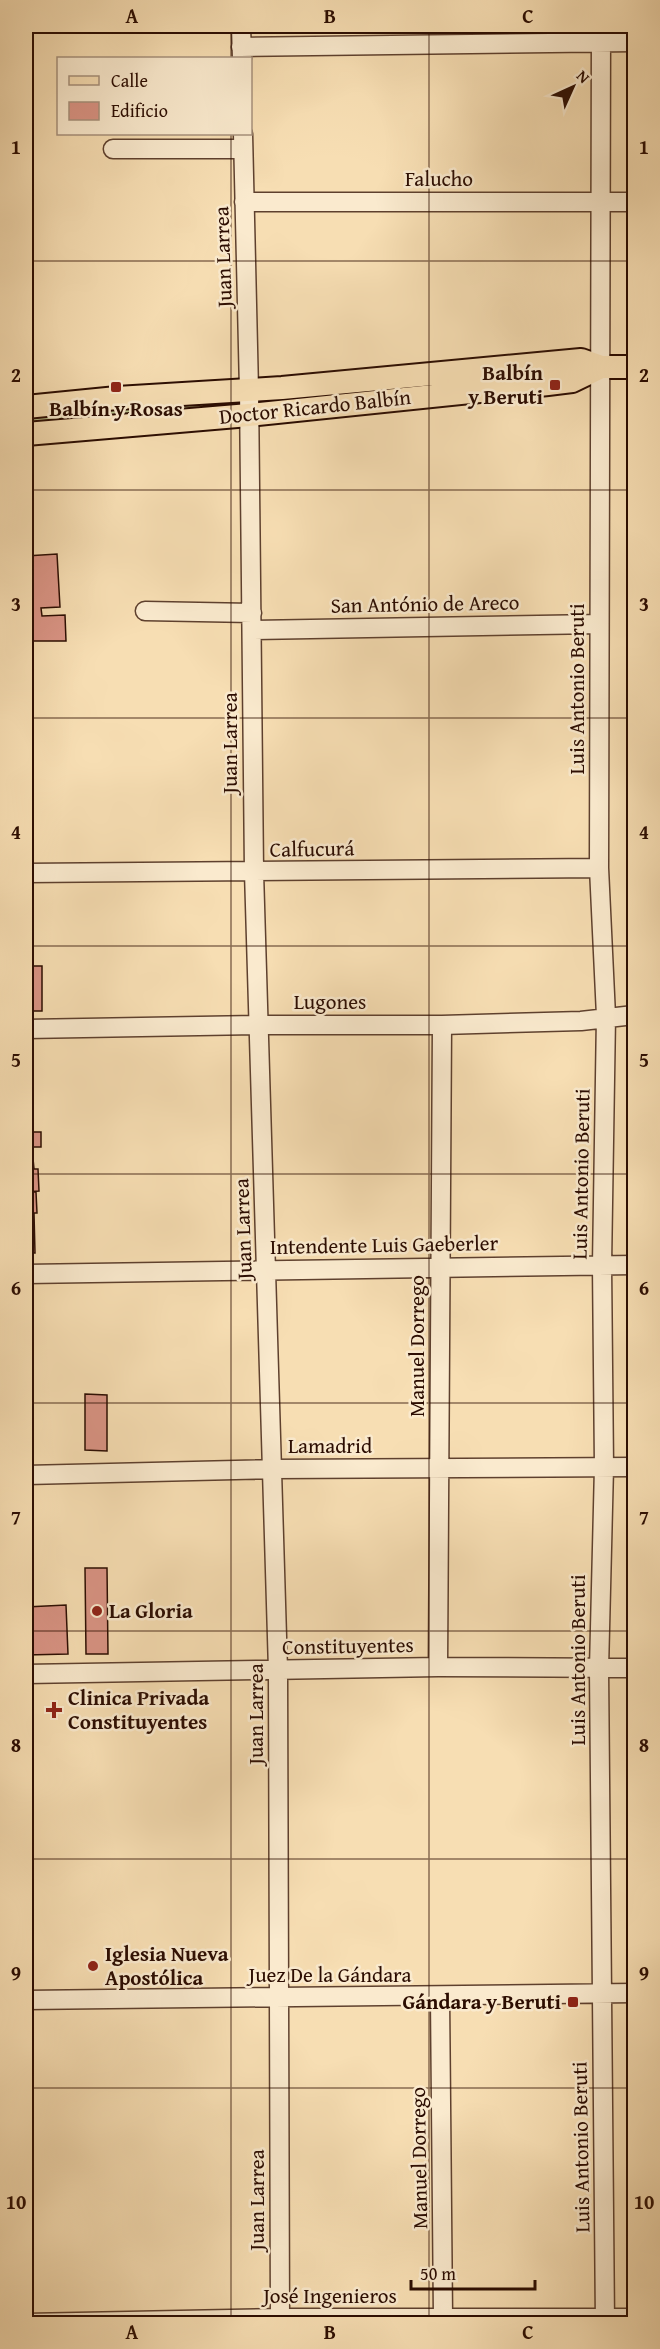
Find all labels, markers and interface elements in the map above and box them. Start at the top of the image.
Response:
text: A [126,1,139,30]
text: B [324,1,336,30]
text: C [522,1,534,30]
legend [57,57,252,135]
north arrow [543,57,603,117]
text: N [571,64,596,89]
text: Calle [111,67,148,94]
text: Edificio [111,97,168,124]
text: 1 [11,132,21,161]
text: 1 [639,132,649,161]
street label: Falucho [405,163,473,194]
street label: Juan Larrea [205,206,240,311]
place label: Balbín y Beruti [467,357,544,412]
text: 2 [11,360,21,389]
text: 2 [639,360,649,389]
marker: Balbín y Beruti [548,378,562,392]
marker: Balbín y Rosas [109,380,123,394]
street label: Doctor Ricardo Balbín [218,381,413,432]
place label: Balbín y Rosas [49,393,183,424]
street label: San António de Areco [330,586,520,621]
text: 3 [11,589,21,618]
text: 3 [639,589,649,618]
street label: Luis Antonio Beruti [561,603,592,775]
street label: Juan Larrea [214,692,245,797]
text: 4 [11,817,21,846]
text: 4 [639,817,649,846]
street label: Calfucurá [269,832,355,865]
street label: Lugones [294,986,366,1017]
text: 5 [11,1045,21,1074]
text: 5 [639,1045,649,1074]
street label: Luis Antonio Beruti [564,1088,597,1260]
street label: Juan Larrea [225,1178,260,1283]
street label: Intendente Luis Gaeberler [270,1227,499,1262]
text: 6 [11,1273,21,1302]
text: 6 [639,1273,649,1302]
street label: Manuel Dorrego [401,1275,432,1417]
street label: Lamadrid [288,1430,373,1461]
text: 7 [11,1502,21,1531]
text: 7 [639,1502,649,1531]
street label: Luis Antonio Beruti [562,1574,593,1746]
place label: La Gloria [109,1595,193,1626]
marker: La Gloria [90,1604,104,1618]
street label: Constituyentes [282,1629,414,1662]
street label: Juan Larrea [240,1663,271,1768]
place label: Clinica Privada Constituyentes [68,1682,209,1737]
marker: Clinica Privada Constituyentes [45,1701,63,1719]
text: 8 [11,1730,21,1759]
text: 8 [639,1730,649,1759]
place label: Iglesia Nueva Apostólica [105,1938,229,1993]
text: 9 [11,1958,21,1987]
text: 9 [639,1958,649,1987]
marker: Iglesia Nueva Apostólica [86,1959,100,1973]
street label: Juez De la Gándara [246,1959,412,1990]
place label: Gándara y Beruti [403,1986,561,2017]
marker: Gándara y Beruti [566,1995,580,2009]
street label: Luis Antonio Beruti [564,2061,597,2233]
street label: Manuel Dorrego [402,2087,435,2229]
street label: Juan Larrea [241,2149,272,2254]
text: 10 [6,2187,26,2216]
text: 10 [634,2187,654,2216]
scale bar [411,2253,536,2291]
text: 50 m [420,2260,456,2287]
street label: José Ingenieros [260,2280,397,2311]
text: A [126,2317,139,2346]
text: B [324,2317,336,2346]
text: C [522,2317,534,2346]

